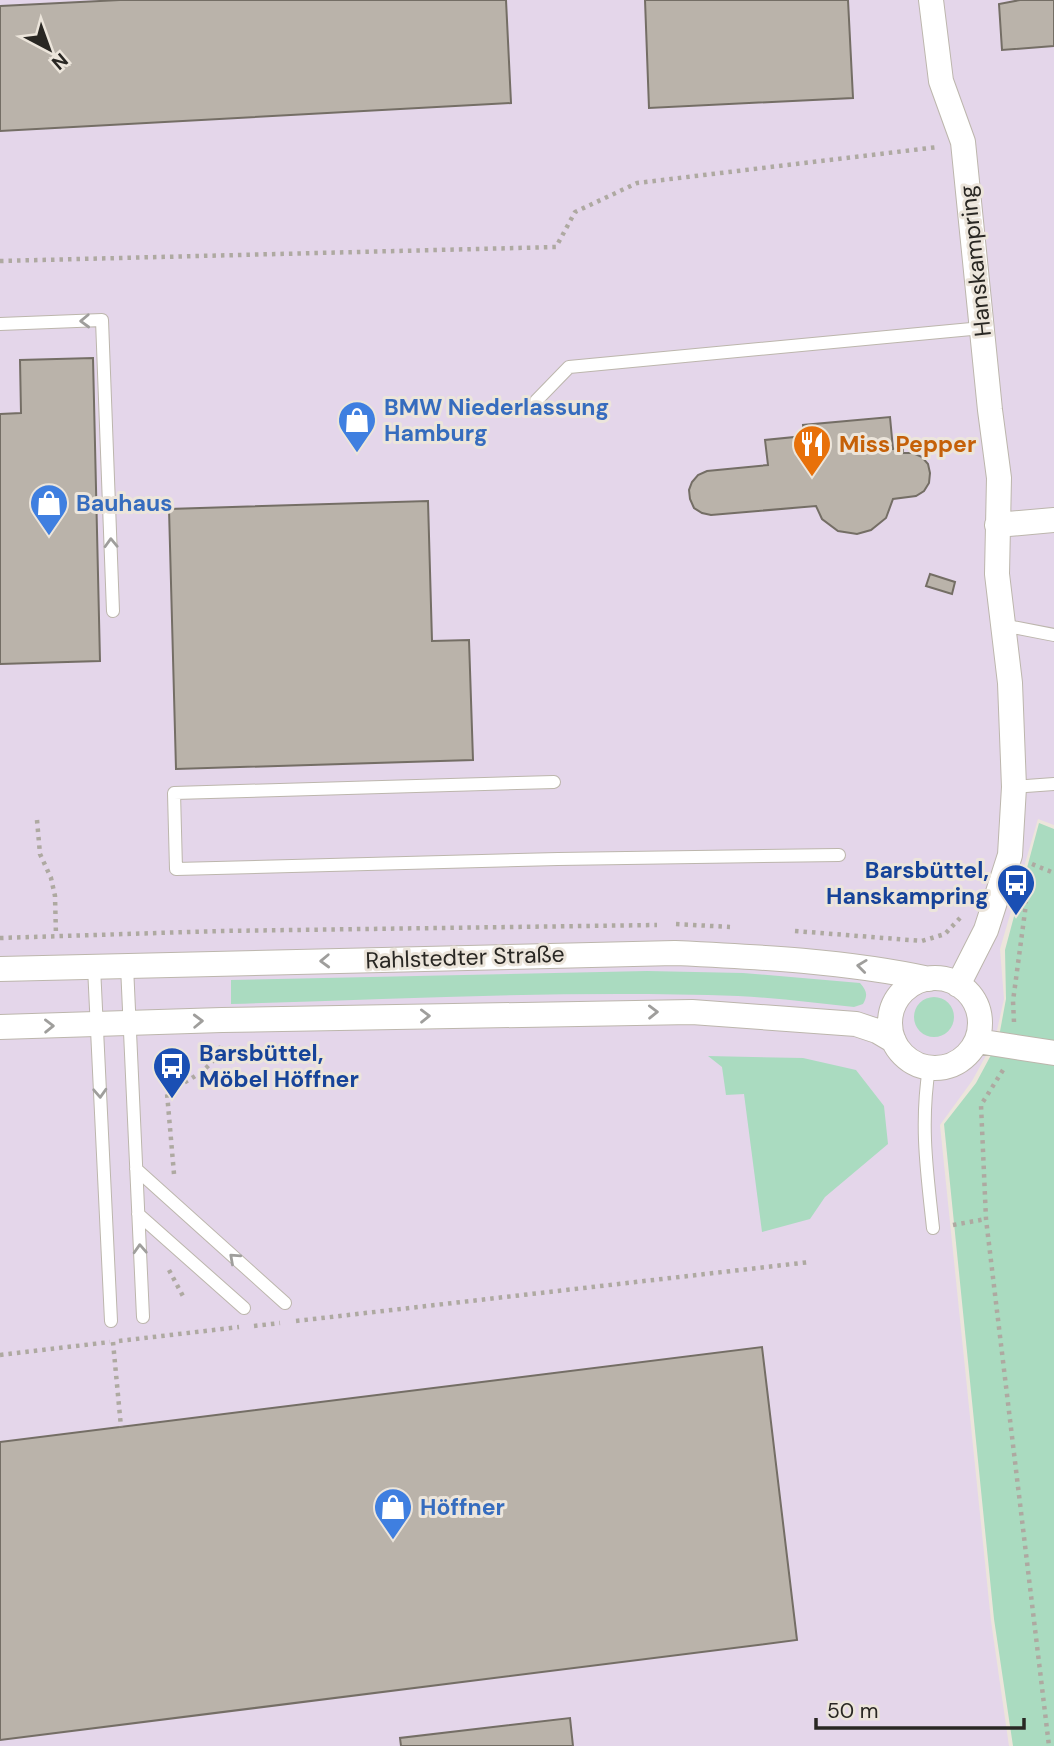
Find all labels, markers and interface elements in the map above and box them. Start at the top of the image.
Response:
north arrow [14,14,84,84]
text: N [46,47,73,75]
street label: Hanskampring [952,184,998,338]
one-way arrow [80,313,91,328]
place label: BMW Niederlassung Hamburg [384,392,609,448]
shop icon: BMW Niederlassung Hamburg [336,399,378,454]
restaurant icon: Miss Pepper [791,423,833,478]
place label: Miss Pepper [839,429,976,459]
shop icon: Bauhaus [28,482,70,537]
place label: Bauhaus [76,488,172,518]
one-way arrow [103,537,119,547]
place label: Barsbüttel, Hanskampring [826,855,989,911]
bus stop icon: Barsbüttel, Hanskampring [995,862,1037,917]
street label: Rahlstedter Straße [365,939,565,975]
one-way arrow [319,954,330,969]
one-way arrow [856,959,868,974]
one-way arrow [648,1004,658,1020]
one-way arrow [420,1008,431,1024]
one-way arrow [192,1013,203,1028]
one-way arrow [44,1018,54,1034]
place label: Barsbüttel, Möbel Höffner [199,1038,359,1094]
bus stop icon: Barsbüttel, Möbel Höffner [151,1045,193,1100]
one-way arrow [93,1088,108,1099]
one-way arrow [133,1244,148,1255]
one-way arrow [230,1254,243,1266]
shop icon: Höffner [372,1486,414,1541]
place label: Höffner [420,1492,505,1522]
scale bar [816,1686,1024,1730]
text: 50 m [827,1697,878,1725]

